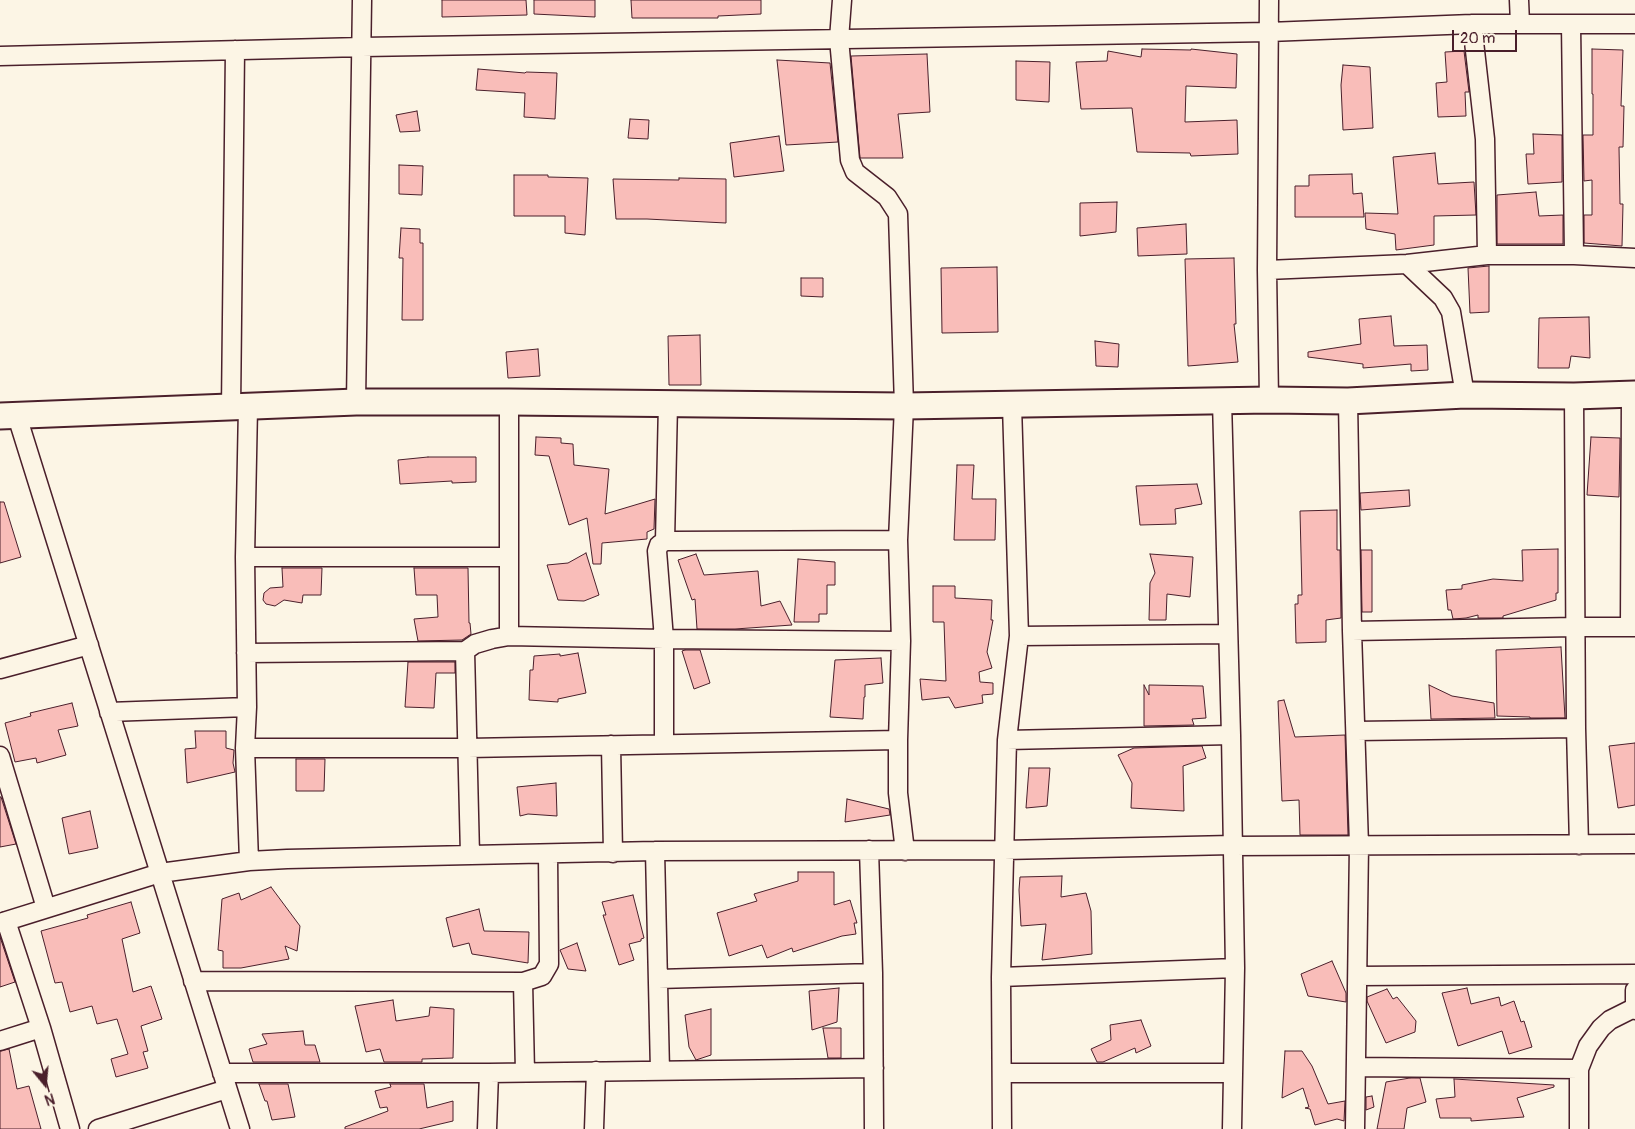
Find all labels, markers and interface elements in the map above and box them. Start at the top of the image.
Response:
scale bar [1455,20,1520,52]
text: 20 m [1460,29,1495,48]
north arrow [20,1059,70,1109]
text: N [43,1089,57,1108]

